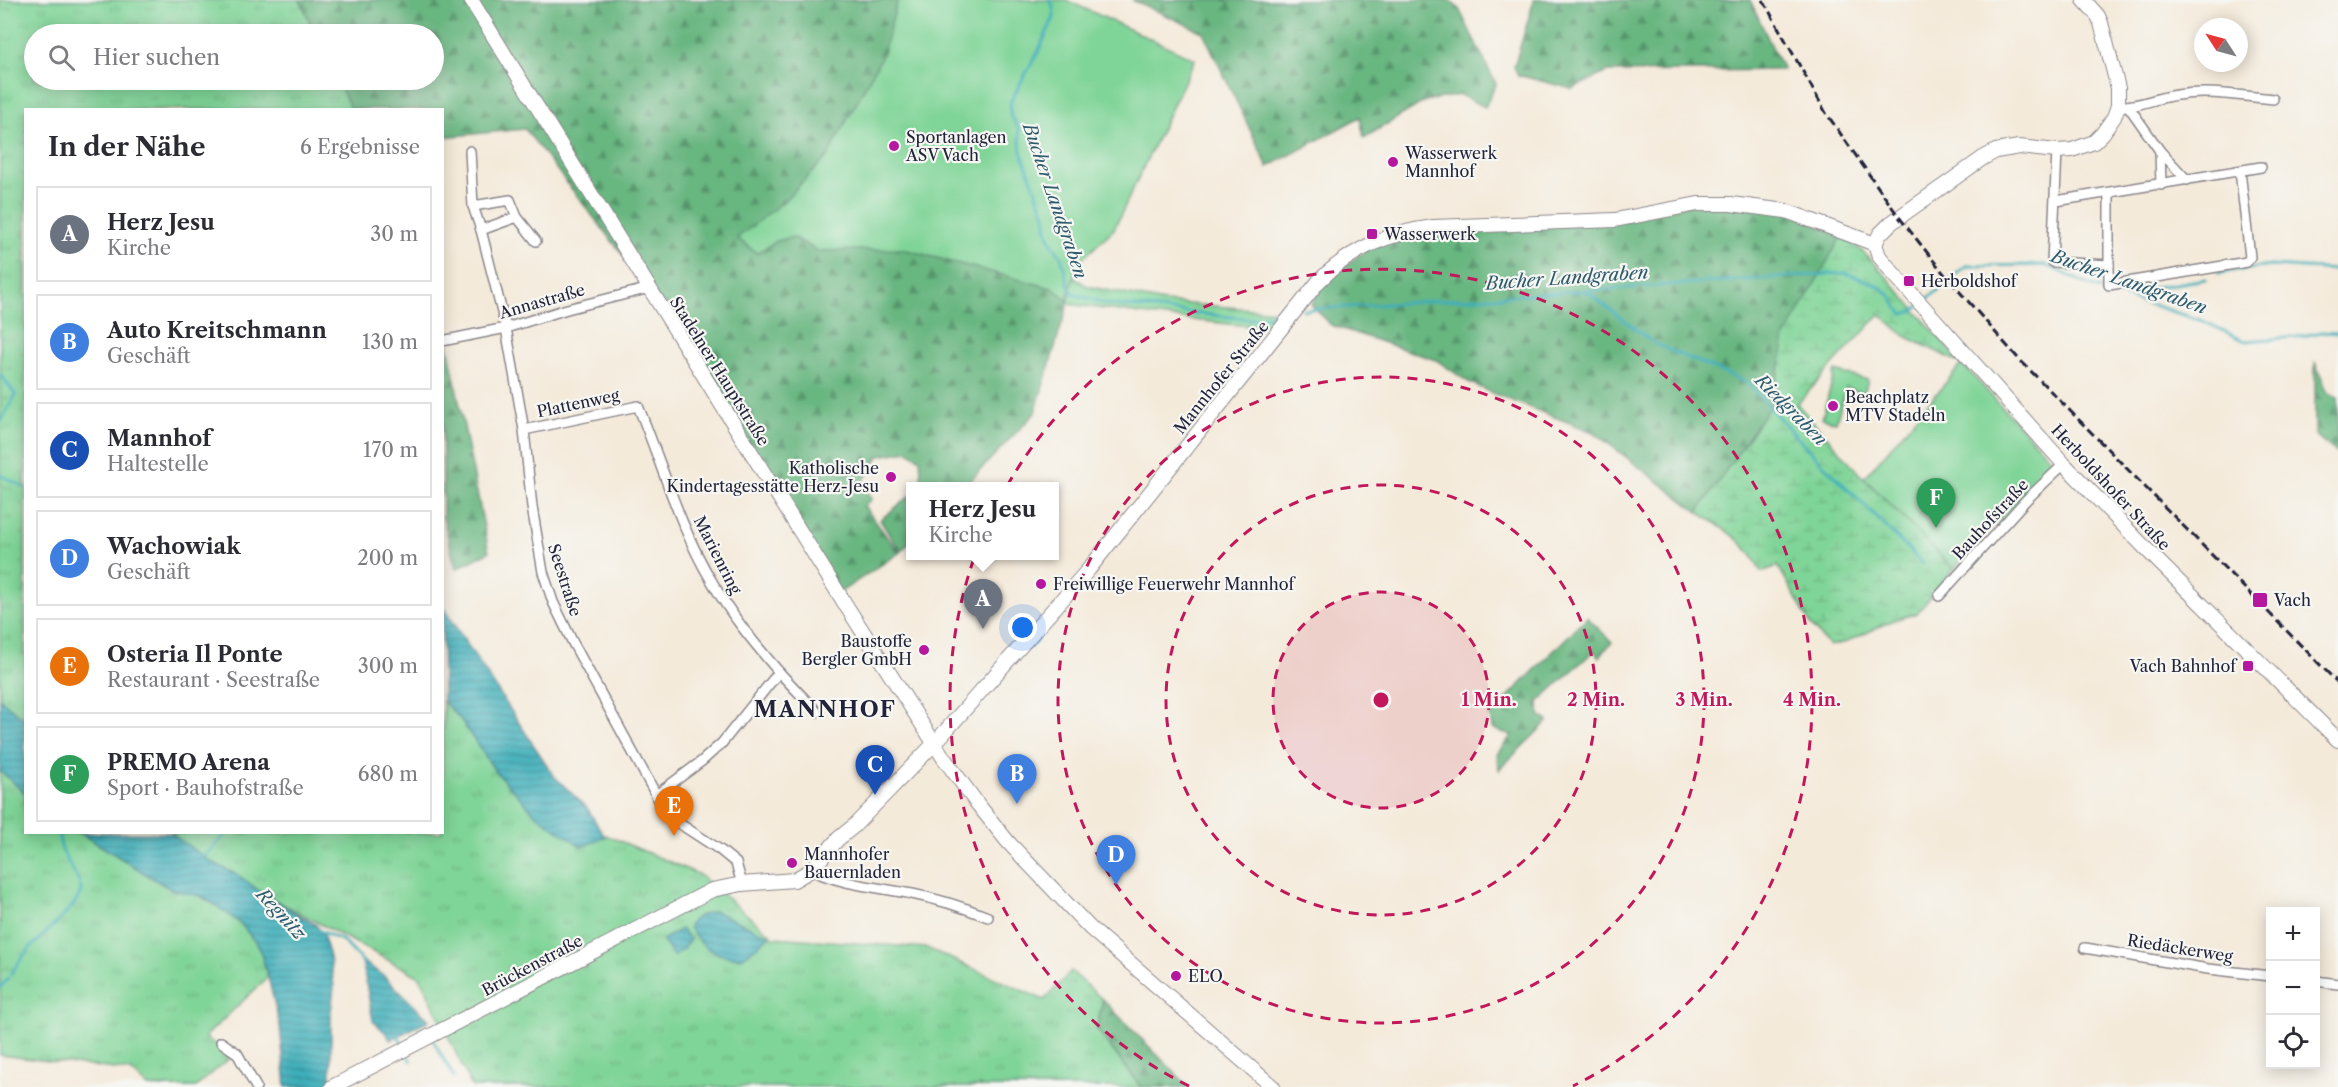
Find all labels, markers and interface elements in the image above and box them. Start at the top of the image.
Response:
north arrow [2194,18,2248,72]
search box [24,24,444,90]
icon: search [45,41,78,74]
text: Hier suchen [93,44,220,71]
water label: Bucher Landgraben [1017,118,1092,282]
place label: Sportanlagen ASV Vach [905,127,1007,165]
text: In der Nähe [48,131,205,163]
text: 6 Ergebnisse [300,135,420,159]
marker: Sportanlagen ASV Vach [887,139,901,153]
place label: Wasserwerk Mannhof [1404,143,1498,181]
marker: Wasserwerk Mannhof [1386,155,1400,169]
text: Herz Jesu [107,209,215,236]
text: A [62,222,77,246]
text: 30 m [370,222,418,246]
place label: Wasserwerk [1383,224,1477,244]
marker: Wasserwerk [1365,227,1379,241]
text: Kirche [107,236,171,260]
water label: Bucher Landgraben [2046,244,2210,319]
water label: Bucher Landgraben [1483,261,1649,295]
place label: Herboldshof [1921,271,2019,291]
marker: Herboldshof [1902,274,1916,288]
street label: Annastraße [496,279,587,323]
street label: Stadelner Hauptstraße [666,293,774,449]
street label: Mannhofer Straße [1169,316,1273,438]
text: Auto Kreitschmann [107,317,327,344]
text: B [62,330,77,354]
text: 130 m [362,330,418,354]
text: Geschäft [107,344,190,368]
water label: Riedgraben [1749,368,1832,451]
street label: Plattenweg [535,384,622,421]
place label: Beachplatz MTV Stadeln [1845,387,1945,425]
marker: Beachplatz MTV Stadeln [1826,399,1840,413]
street label: Herboldshofer Straße [2047,420,2175,554]
text: Mannhof [107,425,211,452]
text: C [61,438,78,462]
text: 170 m [363,438,418,462]
text: Haltestelle [107,452,209,476]
place label: Katholische Kindertagesstätte Herz-Jesu [666,458,879,496]
marker: Katholische Kindertagesstätte Herz-Jesu [884,470,898,484]
street label: Bauhofstraße [1948,475,2032,563]
pin: F [1916,478,1956,528]
popup [906,482,1059,560]
text: Herz Jesu [929,496,1036,523]
street label: Marienring [690,513,746,598]
text: Kirche [929,523,993,547]
text: Wachowiak [107,533,241,560]
street label: Seestraße [544,541,586,619]
text: D [61,546,78,570]
text: 200 m [357,546,418,570]
text: Geschäft [107,560,190,584]
place label: Freiwillige Feuerwehr Mannhof [1053,574,1297,594]
marker: Freiwillige Feuerwehr Mannhof [1034,577,1048,591]
pin: A [964,580,1002,629]
place label: Vach [2273,590,2311,610]
marker: Vach [2251,591,2269,609]
your location [1008,613,1037,642]
place label: Baustoffe Bergler GmbH [802,631,912,669]
text: Osteria Il Ponte [107,641,283,668]
marker: Baustoffe Bergler GmbH [917,643,931,657]
text: E [62,654,77,678]
text: 300 m [358,654,418,678]
place label: Vach Bahnhof [2129,656,2238,676]
marker: Vach Bahnhof [2241,659,2255,673]
text: Restaurant · Seestraße [107,668,320,692]
text: 1 Min. [1461,689,1517,711]
text: 2 Min. [1567,689,1625,711]
text: 3 Min. [1675,689,1733,711]
text: 4 Min. [1783,689,1841,711]
centre of rings [1371,690,1391,710]
district label: MANNHOF [754,696,896,723]
pin: C [856,746,894,795]
text: PREMO Arena [107,749,270,776]
pin: B [998,754,1036,804]
text: F [63,762,76,786]
text: 680 m [358,762,418,786]
text: Sport · Bauhofstraße [107,776,304,800]
pin: E [654,786,694,836]
pin: D [1096,836,1136,885]
place label: Mannhofer Bauernladen [804,844,901,882]
marker: Mannhofer Bauernladen [785,856,799,870]
water label: Regnitz [250,882,311,945]
map controls [2266,907,2320,1069]
button: + [2266,907,2320,961]
street label: Brückenstraße [478,930,586,1000]
street label: Riedäckerweg [2126,930,2235,966]
button: − [2266,961,2320,1015]
place label: ELO [1188,966,1223,986]
marker: ELO [1169,969,1183,983]
button: locate [2266,1015,2320,1069]

